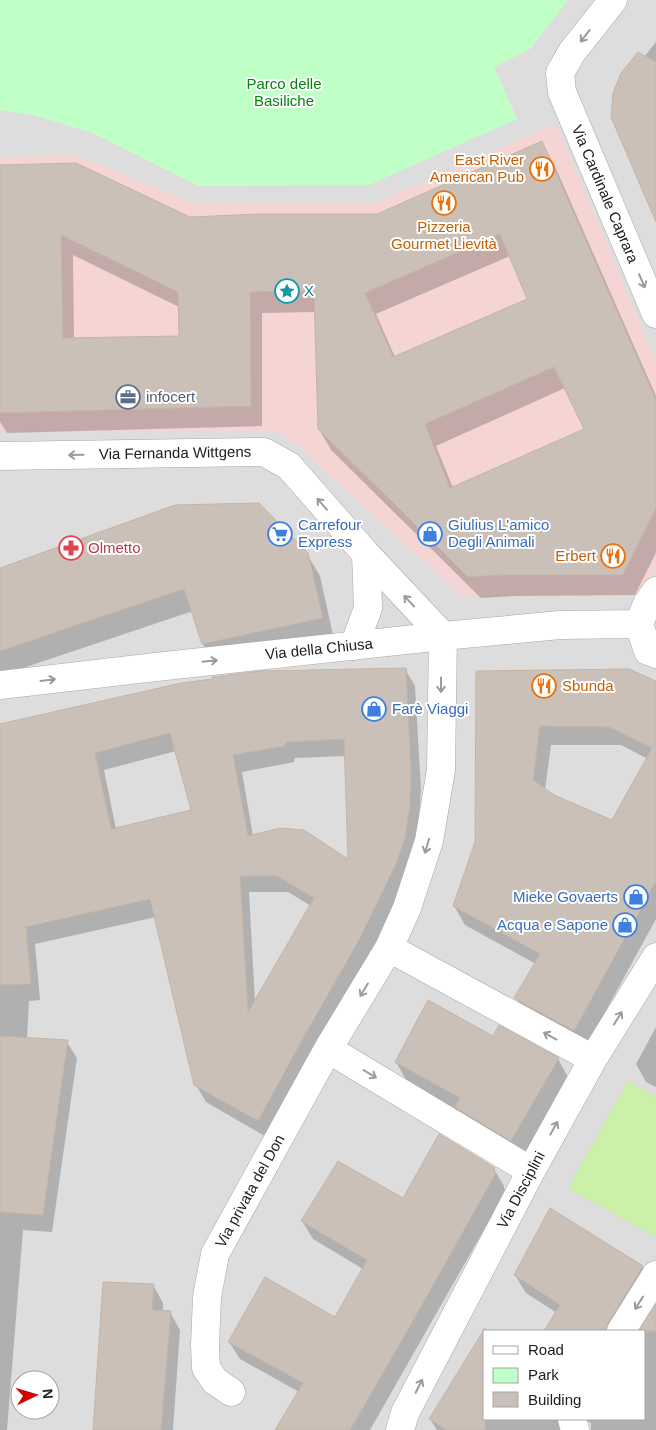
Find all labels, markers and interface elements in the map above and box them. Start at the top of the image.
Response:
one-way arrow [579,29,590,42]
park label: Parco delle Basiliche [246,75,322,109]
street label: Via Cardinale Caprara [569,122,642,266]
place label: East River American Pub [430,151,524,185]
restaurant icon: East River American Pub [529,156,555,182]
restaurant icon: Pizzeria Gourmet Lievità [431,190,457,216]
place label: Pizzeria Gourmet Lievità [391,218,498,252]
one-way arrow [637,273,647,288]
place icon: X [274,278,300,304]
place label: X [304,282,314,299]
office icon: infocert [115,384,141,410]
place label: infocert [146,388,196,405]
street label: Via Fernanda Wittgens [99,443,251,462]
one-way arrow [68,450,84,460]
one-way arrow [317,498,328,511]
place label: Carrefour Express [298,516,361,550]
place label: Giulius L'amico Degli Animali [448,516,549,550]
supermarket icon: Carrefour Express [267,521,293,547]
shop icon: Giulius L'amico Degli Animali [417,521,443,547]
pharmacy icon: Olmetto [58,535,84,561]
place label: Olmetto [88,539,141,556]
restaurant icon: Erbert [600,543,626,569]
place label: Erbert [555,547,597,564]
one-way arrow [404,594,415,607]
street label: Via della Chiusa [264,634,374,663]
one-way arrow [202,656,218,666]
restaurant icon: Sbunda [531,673,557,699]
one-way arrow [40,675,56,685]
one-way arrow [436,676,446,693]
place label: Sbunda [562,677,614,694]
shop icon: Farè Viaggi [361,696,387,722]
place label: Farè Viaggi [392,700,468,717]
one-way arrow [422,838,432,854]
shop icon: Mieke Govaerts [623,884,649,910]
place label: Mieke Govaerts [513,888,618,905]
shop icon: Acqua e Sapone [612,912,638,938]
place label: Acqua e Sapone [497,916,608,933]
one-way arrow [359,982,369,996]
one-way arrow [614,1011,624,1025]
one-way arrow [543,1031,558,1040]
one-way arrow [363,1070,377,1080]
one-way arrow [550,1122,560,1136]
street label: Via privata del Don [211,1131,288,1250]
street label: Via Disciplini [493,1148,548,1231]
one-way arrow [633,1296,643,1310]
legend [483,1330,646,1420]
text: Road [528,1341,564,1358]
text: Park [528,1366,559,1383]
north arrow [10,1370,60,1420]
one-way arrow [414,1378,424,1393]
text: N [40,1388,56,1400]
text: Building [528,1391,581,1408]

